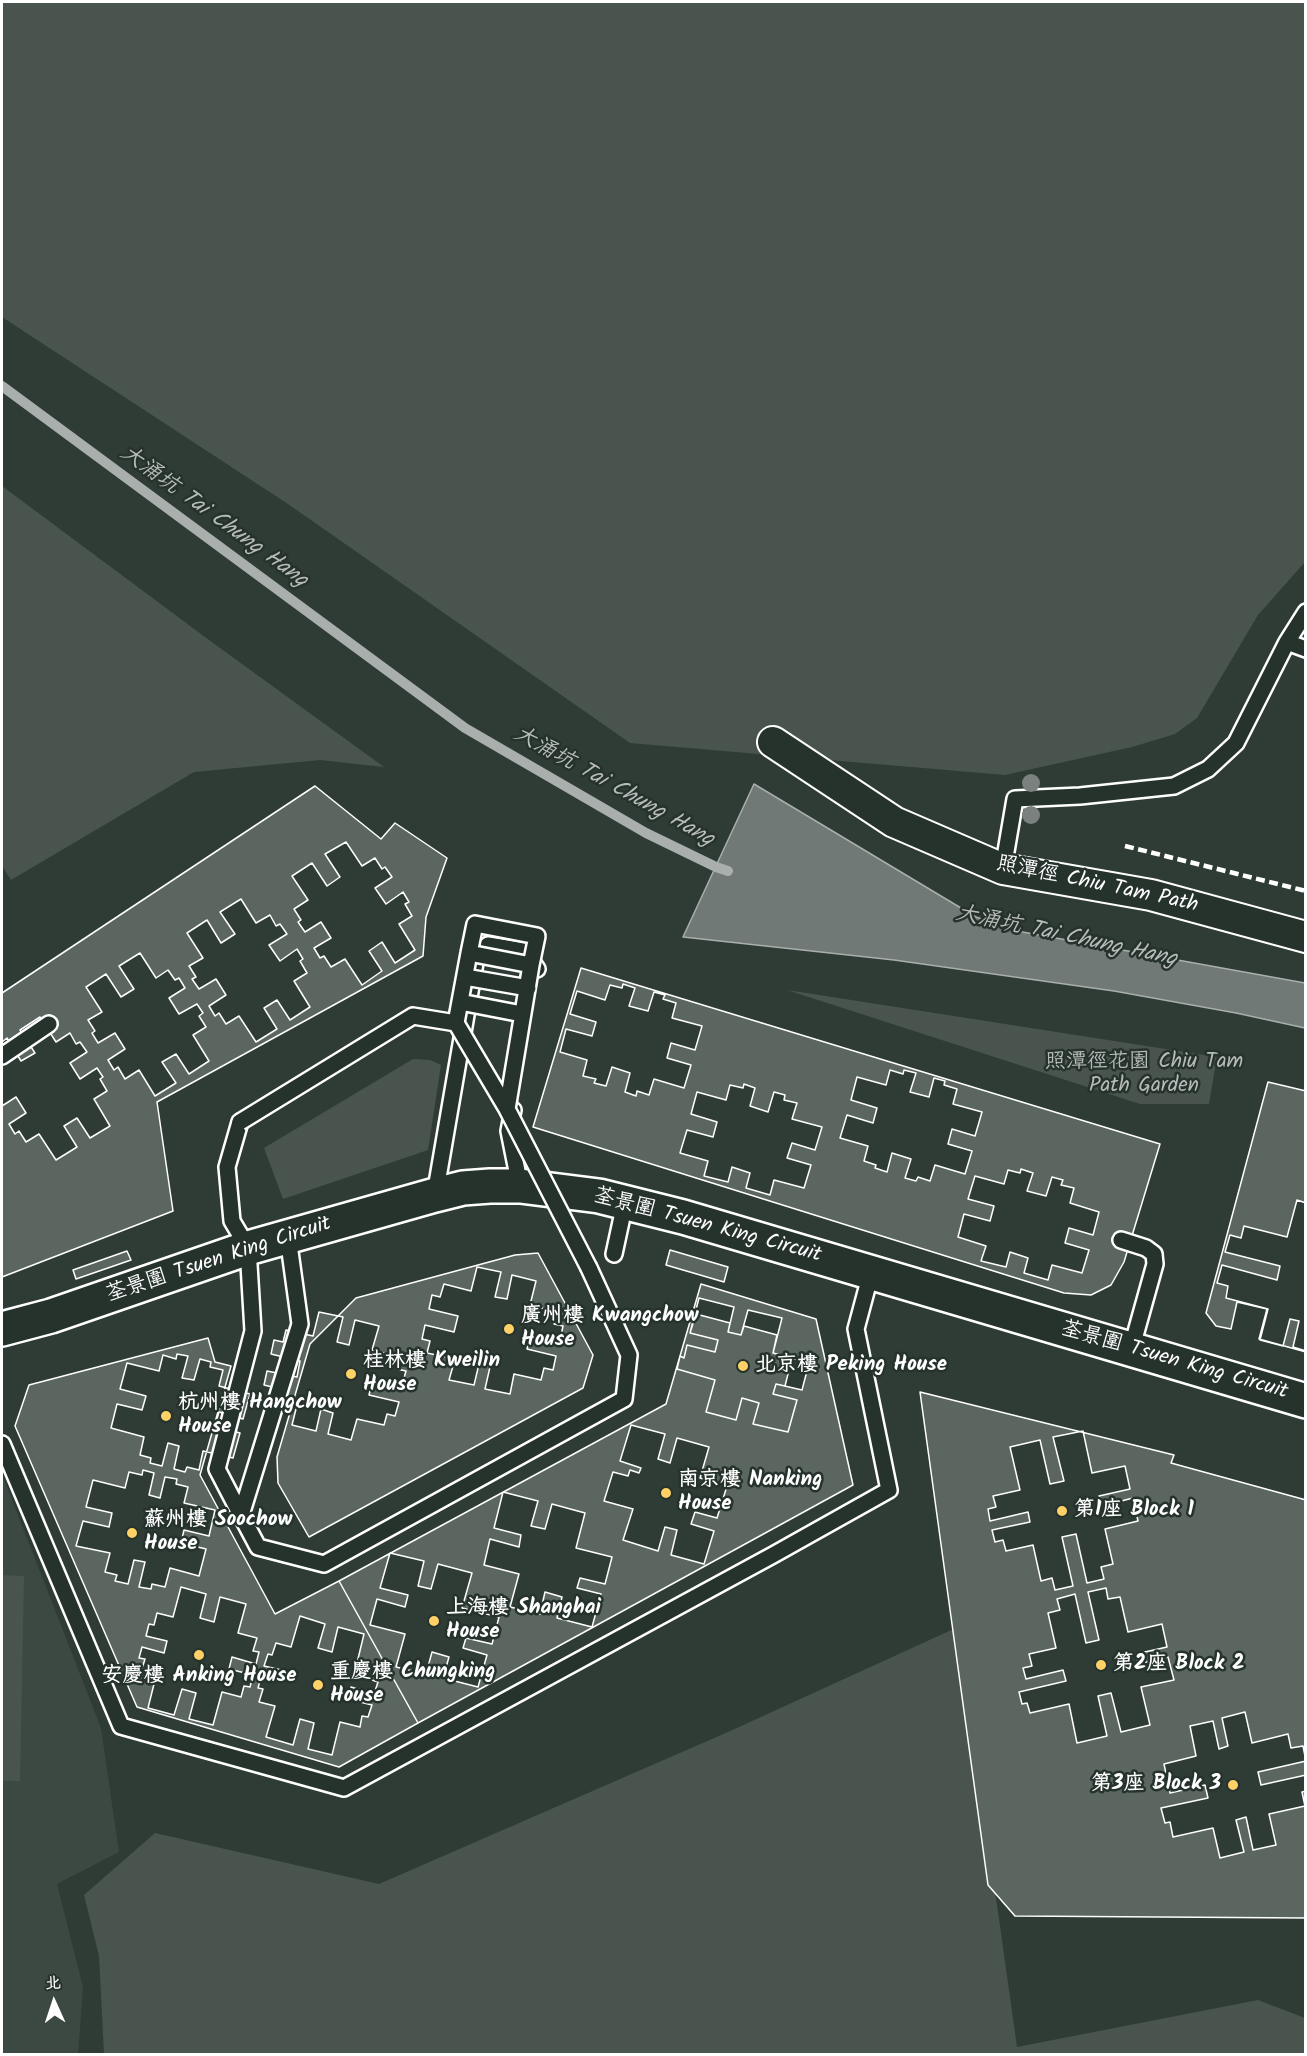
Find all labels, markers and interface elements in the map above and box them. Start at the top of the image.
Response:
water label: 大涌坑 Tai Chung Hang [114,441,312,595]
water label: 大涌坑 Tai Chung Hang [508,722,718,854]
street label: 照潭徑 Chiu Tam Path [994,852,1200,920]
water label: 大涌坑 Tai Chung Hang [953,902,1179,974]
park label: 照潭徑花園 Chiu Tam Path Garden [1045,1050,1243,1100]
street label: 荃景圍 Tsuen King Circuit [590,1184,824,1270]
street label: 荃景圍 Tsuen King Circuit [103,1213,335,1309]
place label: 廣州樓 Kwangchow House [521,1304,699,1354]
street label: 荃景圍 Tsuen King Circuit [1058,1318,1290,1406]
marker: 廣州樓 Kwangchow House [502,1322,516,1336]
place label: 桂林樓 Kweilin House [363,1349,500,1399]
place label: 北京樓 Peking House [755,1353,947,1379]
marker: 北京樓 Peking House [736,1359,750,1373]
marker: 桂林樓 Kweilin House [344,1367,358,1381]
place label: 杭州樓 Hangchow House [178,1391,342,1441]
marker: 杭州樓 Hangchow House [159,1409,173,1423]
place label: 南京樓 Nanking House [678,1468,822,1518]
marker: 南京樓 Nanking House [659,1486,673,1500]
place label: 第1座 Block 1 [1074,1498,1194,1524]
marker: 第1座 Block 1 [1055,1504,1069,1518]
place label: 蘇州樓 Soochow House [144,1508,292,1558]
marker: 蘇州樓 Soochow House [125,1526,139,1540]
place label: 上海樓 Shanghai House [446,1596,601,1646]
marker: 上海樓 Shanghai House [427,1614,441,1628]
marker: 安慶樓 Anking House [192,1648,206,1662]
place label: 第2座 Block 2 [1113,1652,1245,1678]
marker: 第2座 Block 2 [1094,1658,1108,1672]
place label: 重慶樓 Chungking House [330,1660,495,1710]
place label: 安慶樓 Anking House [101,1664,297,1690]
marker: 重慶樓 Chungking House [311,1678,325,1692]
place label: 第3座 Block 3 [1091,1772,1221,1798]
marker: 第3座 Block 3 [1226,1778,1240,1792]
text: 北 [44,1971,62,1996]
north arrow [24,1972,84,2032]

